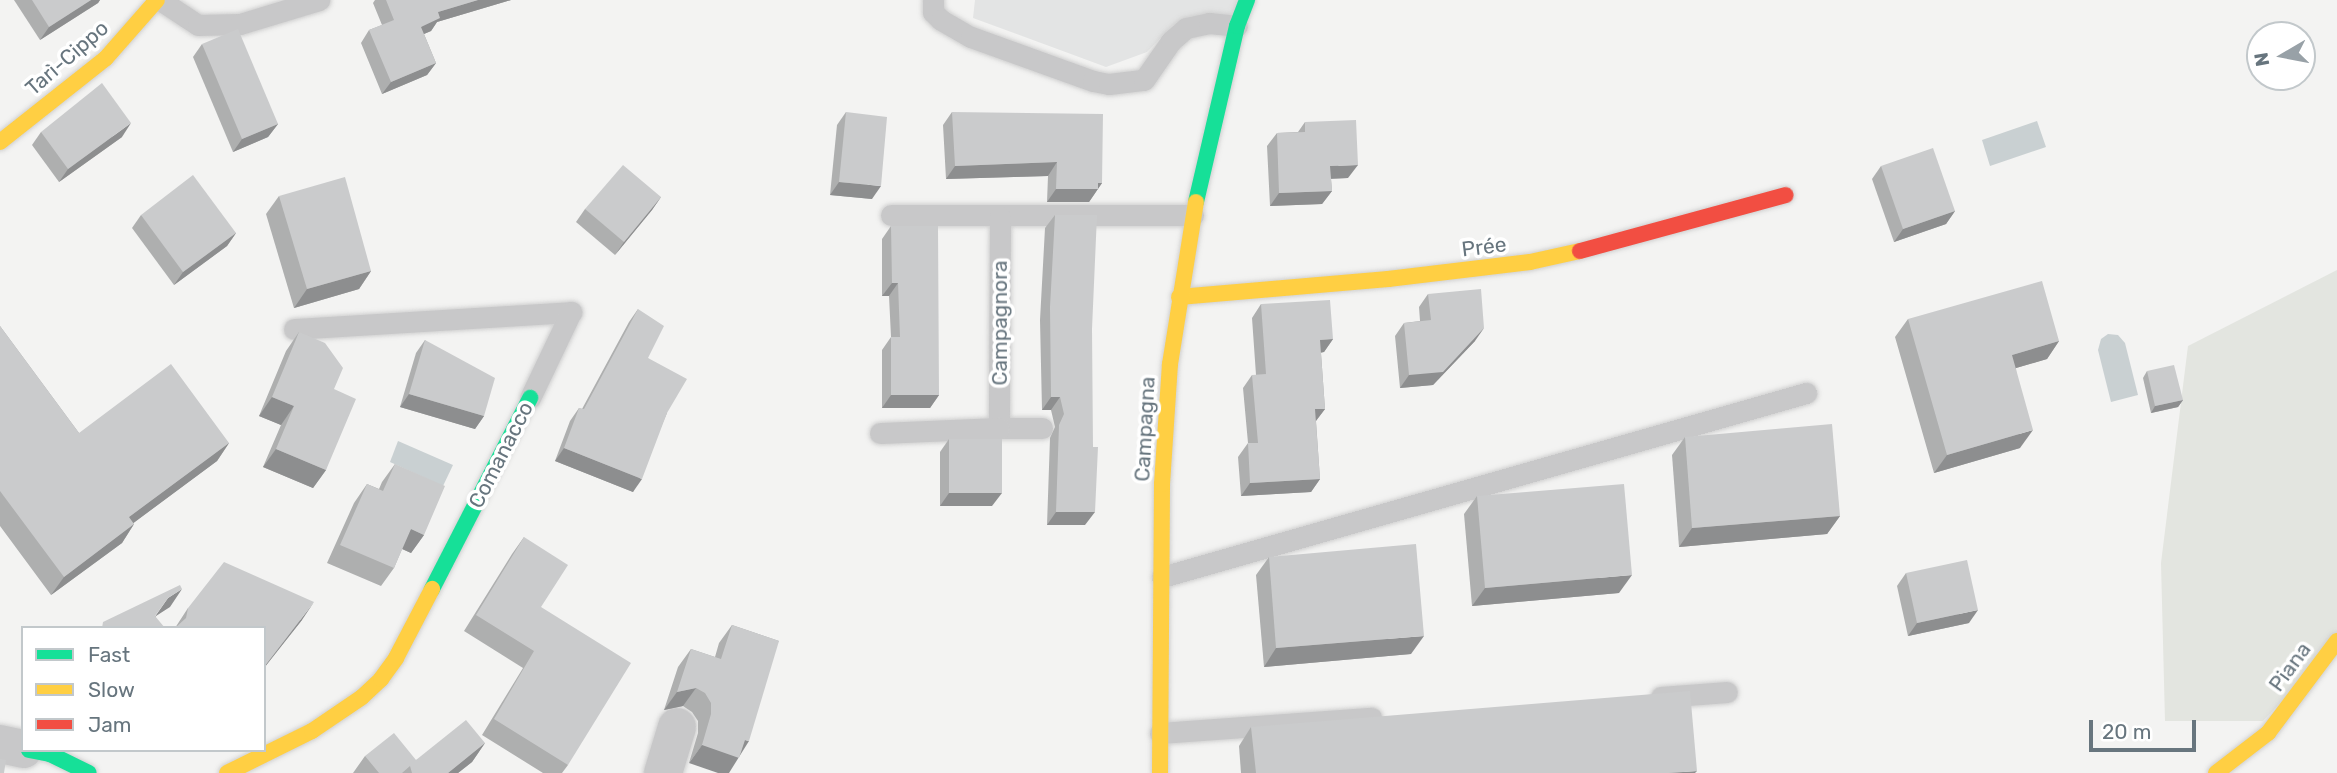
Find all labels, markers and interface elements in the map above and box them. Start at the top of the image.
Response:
street label: Tarì-Cippo [21,15,113,101]
north arrow [2246,21,2316,91]
text: N [2249,51,2274,68]
street label: Prée [1460,232,1508,262]
street label: Campagnora [987,260,1013,386]
street label: Campagna [1130,376,1160,482]
street label: Comanacco [463,398,539,512]
legend [21,626,266,752]
street label: Piana [2264,638,2316,696]
text: Fast [88,642,130,667]
text: Slow [88,677,135,702]
scale bar [2092,706,2199,750]
text: Jam [88,712,132,737]
text: 20 m [2102,719,2151,744]

